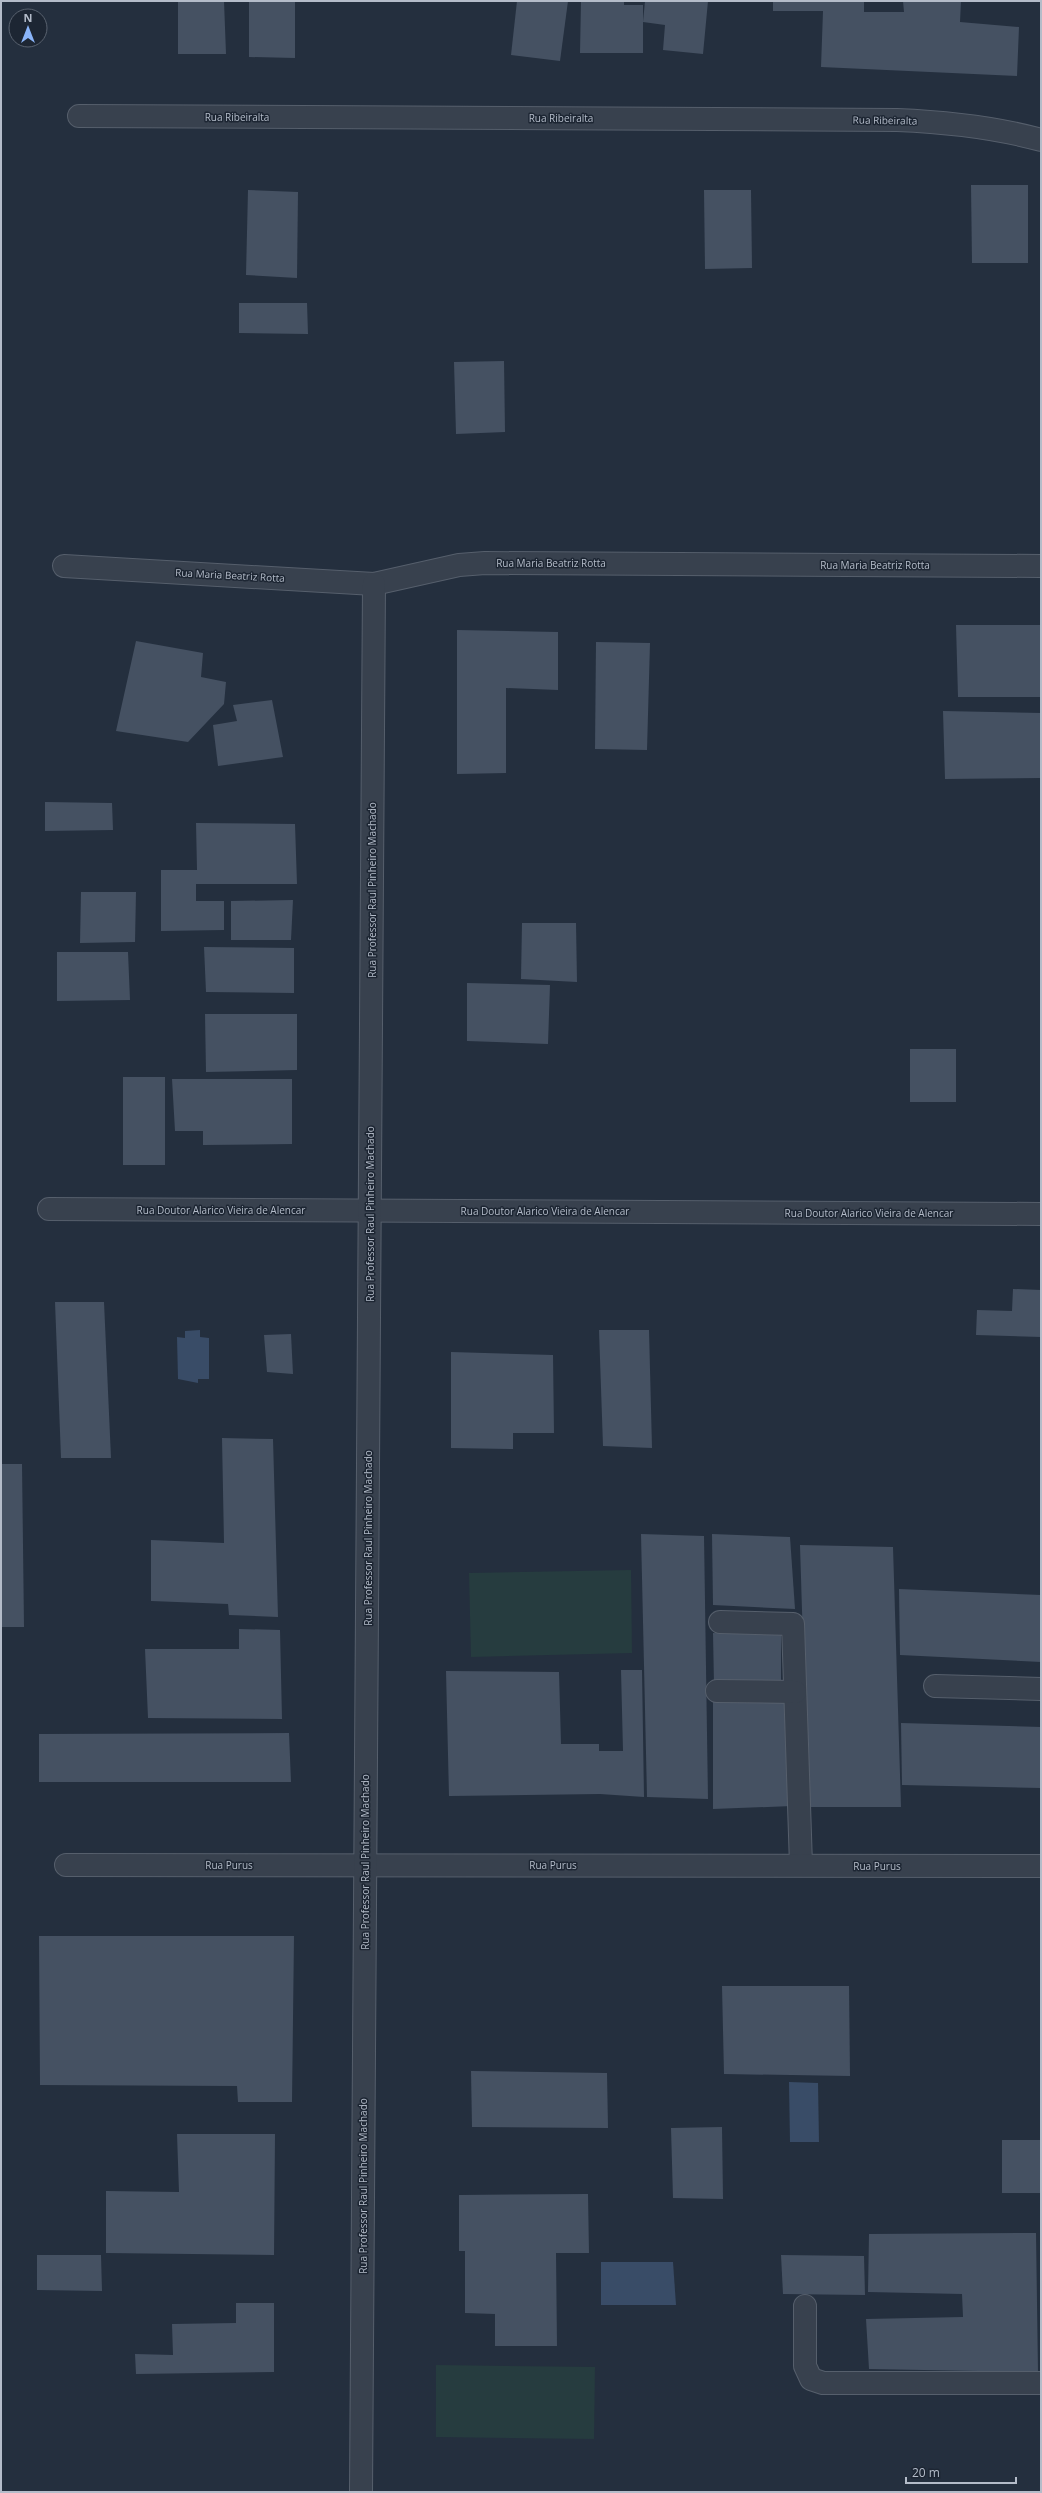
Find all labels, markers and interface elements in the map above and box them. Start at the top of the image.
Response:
north arrow [8,8,48,48]
text: N [24,10,32,25]
street label: Rua Ribeiralta [205,110,269,124]
street label: Rua Ribeiralta [529,111,593,125]
street label: Rua Ribeiralta [853,112,917,128]
street label: Rua Maria Beatriz Rotta [496,556,606,570]
street label: Rua Maria Beatriz Rotta [820,558,930,572]
street label: Rua Maria Beatriz Rotta [175,565,285,585]
street label: Rua Professor Raul Pinheiro Machado [365,802,379,978]
street label: Rua Professor Raul Pinheiro Machado [363,1126,377,1302]
street label: Rua Doutor Alarico Vieira de Alencar [137,1203,305,1217]
street label: Rua Doutor Alarico Vieira de Alencar [461,1204,629,1218]
street label: Rua Doutor Alarico Vieira de Alencar [785,1206,953,1220]
street label: Rua Professor Raul Pinheiro Machado [361,1450,375,1626]
street label: Rua Professor Raul Pinheiro Machado [358,1774,372,1950]
street label: Rua Purus [205,1858,253,1872]
street label: Rua Purus [529,1858,577,1872]
street label: Rua Purus [853,1859,901,1873]
street label: Rua Professor Raul Pinheiro Machado [356,2098,370,2274]
scale bar [906,2459,1016,2485]
text: 20 m [912,2464,940,2481]

